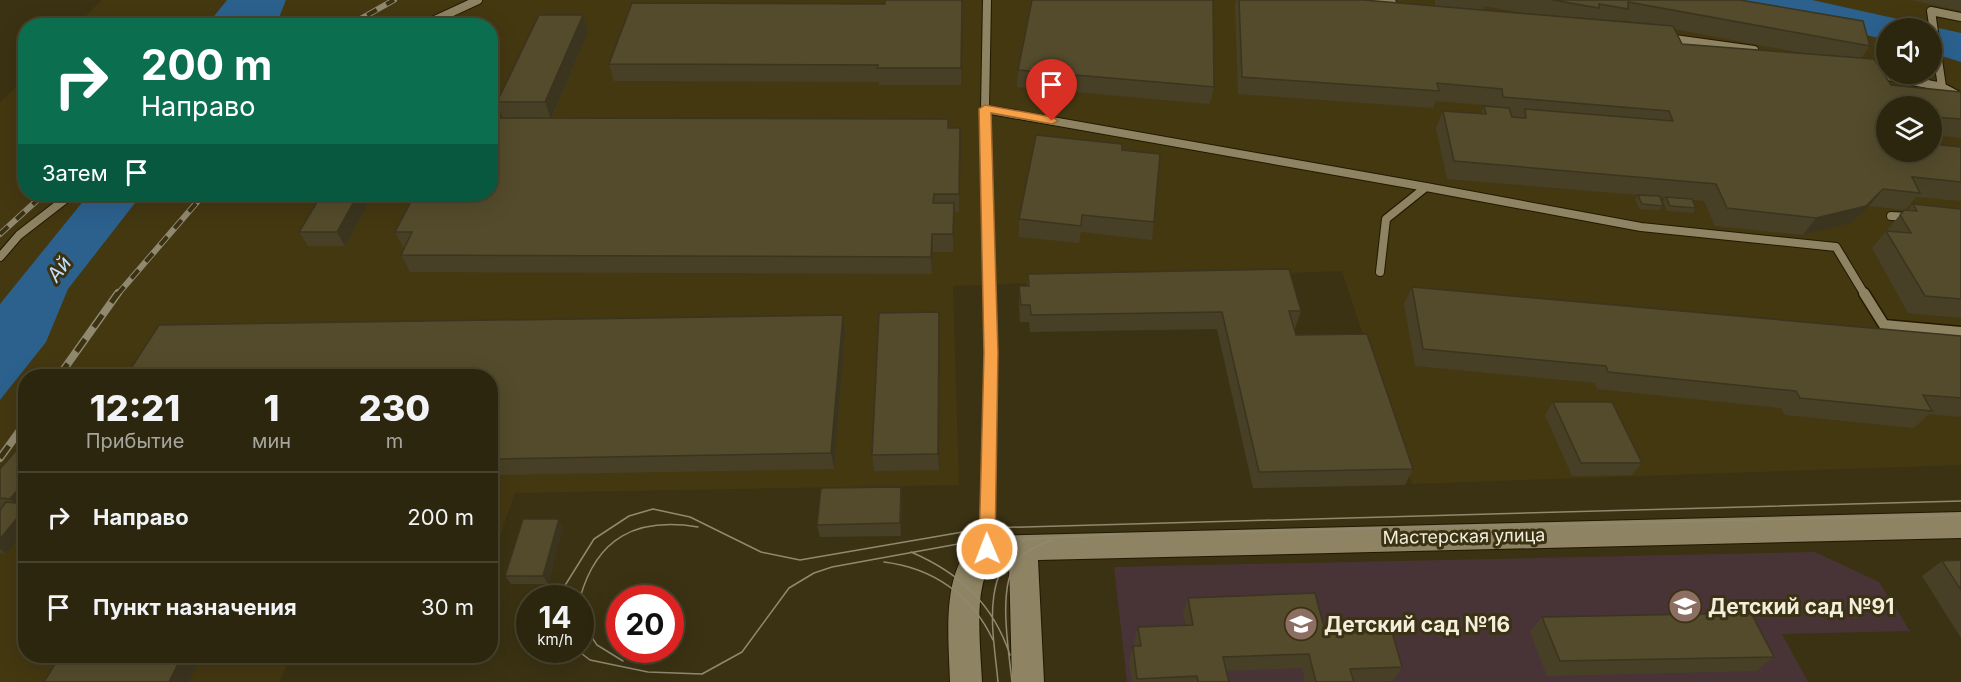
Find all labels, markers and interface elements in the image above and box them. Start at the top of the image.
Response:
map controls [1876,18,1942,162]
button: sound [1876,18,1942,84]
text: 200 m [141,39,272,90]
icon: right [42,42,120,120]
pin [1026,59,1077,121]
icon: arrive [1035,68,1068,101]
text: Направо [141,90,256,123]
button: layers [1876,96,1942,162]
icon: arrive [120,156,153,189]
text: Затем [42,160,108,186]
water label: Ай [41,251,76,287]
text: 12:21 [90,386,180,430]
text: 1 [264,386,279,430]
text: 230 [359,386,430,430]
text: Прибытие [86,429,184,453]
text: мин [252,429,291,453]
text: m [386,429,403,453]
icon: right [42,501,75,534]
text: Направо [93,504,189,530]
text: 200 m [407,504,474,530]
position arrow [955,517,1019,581]
street label: Мастерская улица [1383,524,1545,548]
speed limit sign: 20 [606,585,684,663]
school or university icon: Детский сад №91 [1667,588,1703,624]
icon: arrive [42,591,75,624]
text: Пункт назначения [93,594,297,620]
text: 30 m [421,594,474,620]
place label: Детский сад №91 [1708,594,1894,619]
text: 14 [538,599,572,635]
school or university icon: Детский сад №16 [1283,606,1319,642]
place label: Детский сад №16 [1324,612,1510,637]
text: km/h [537,630,573,649]

